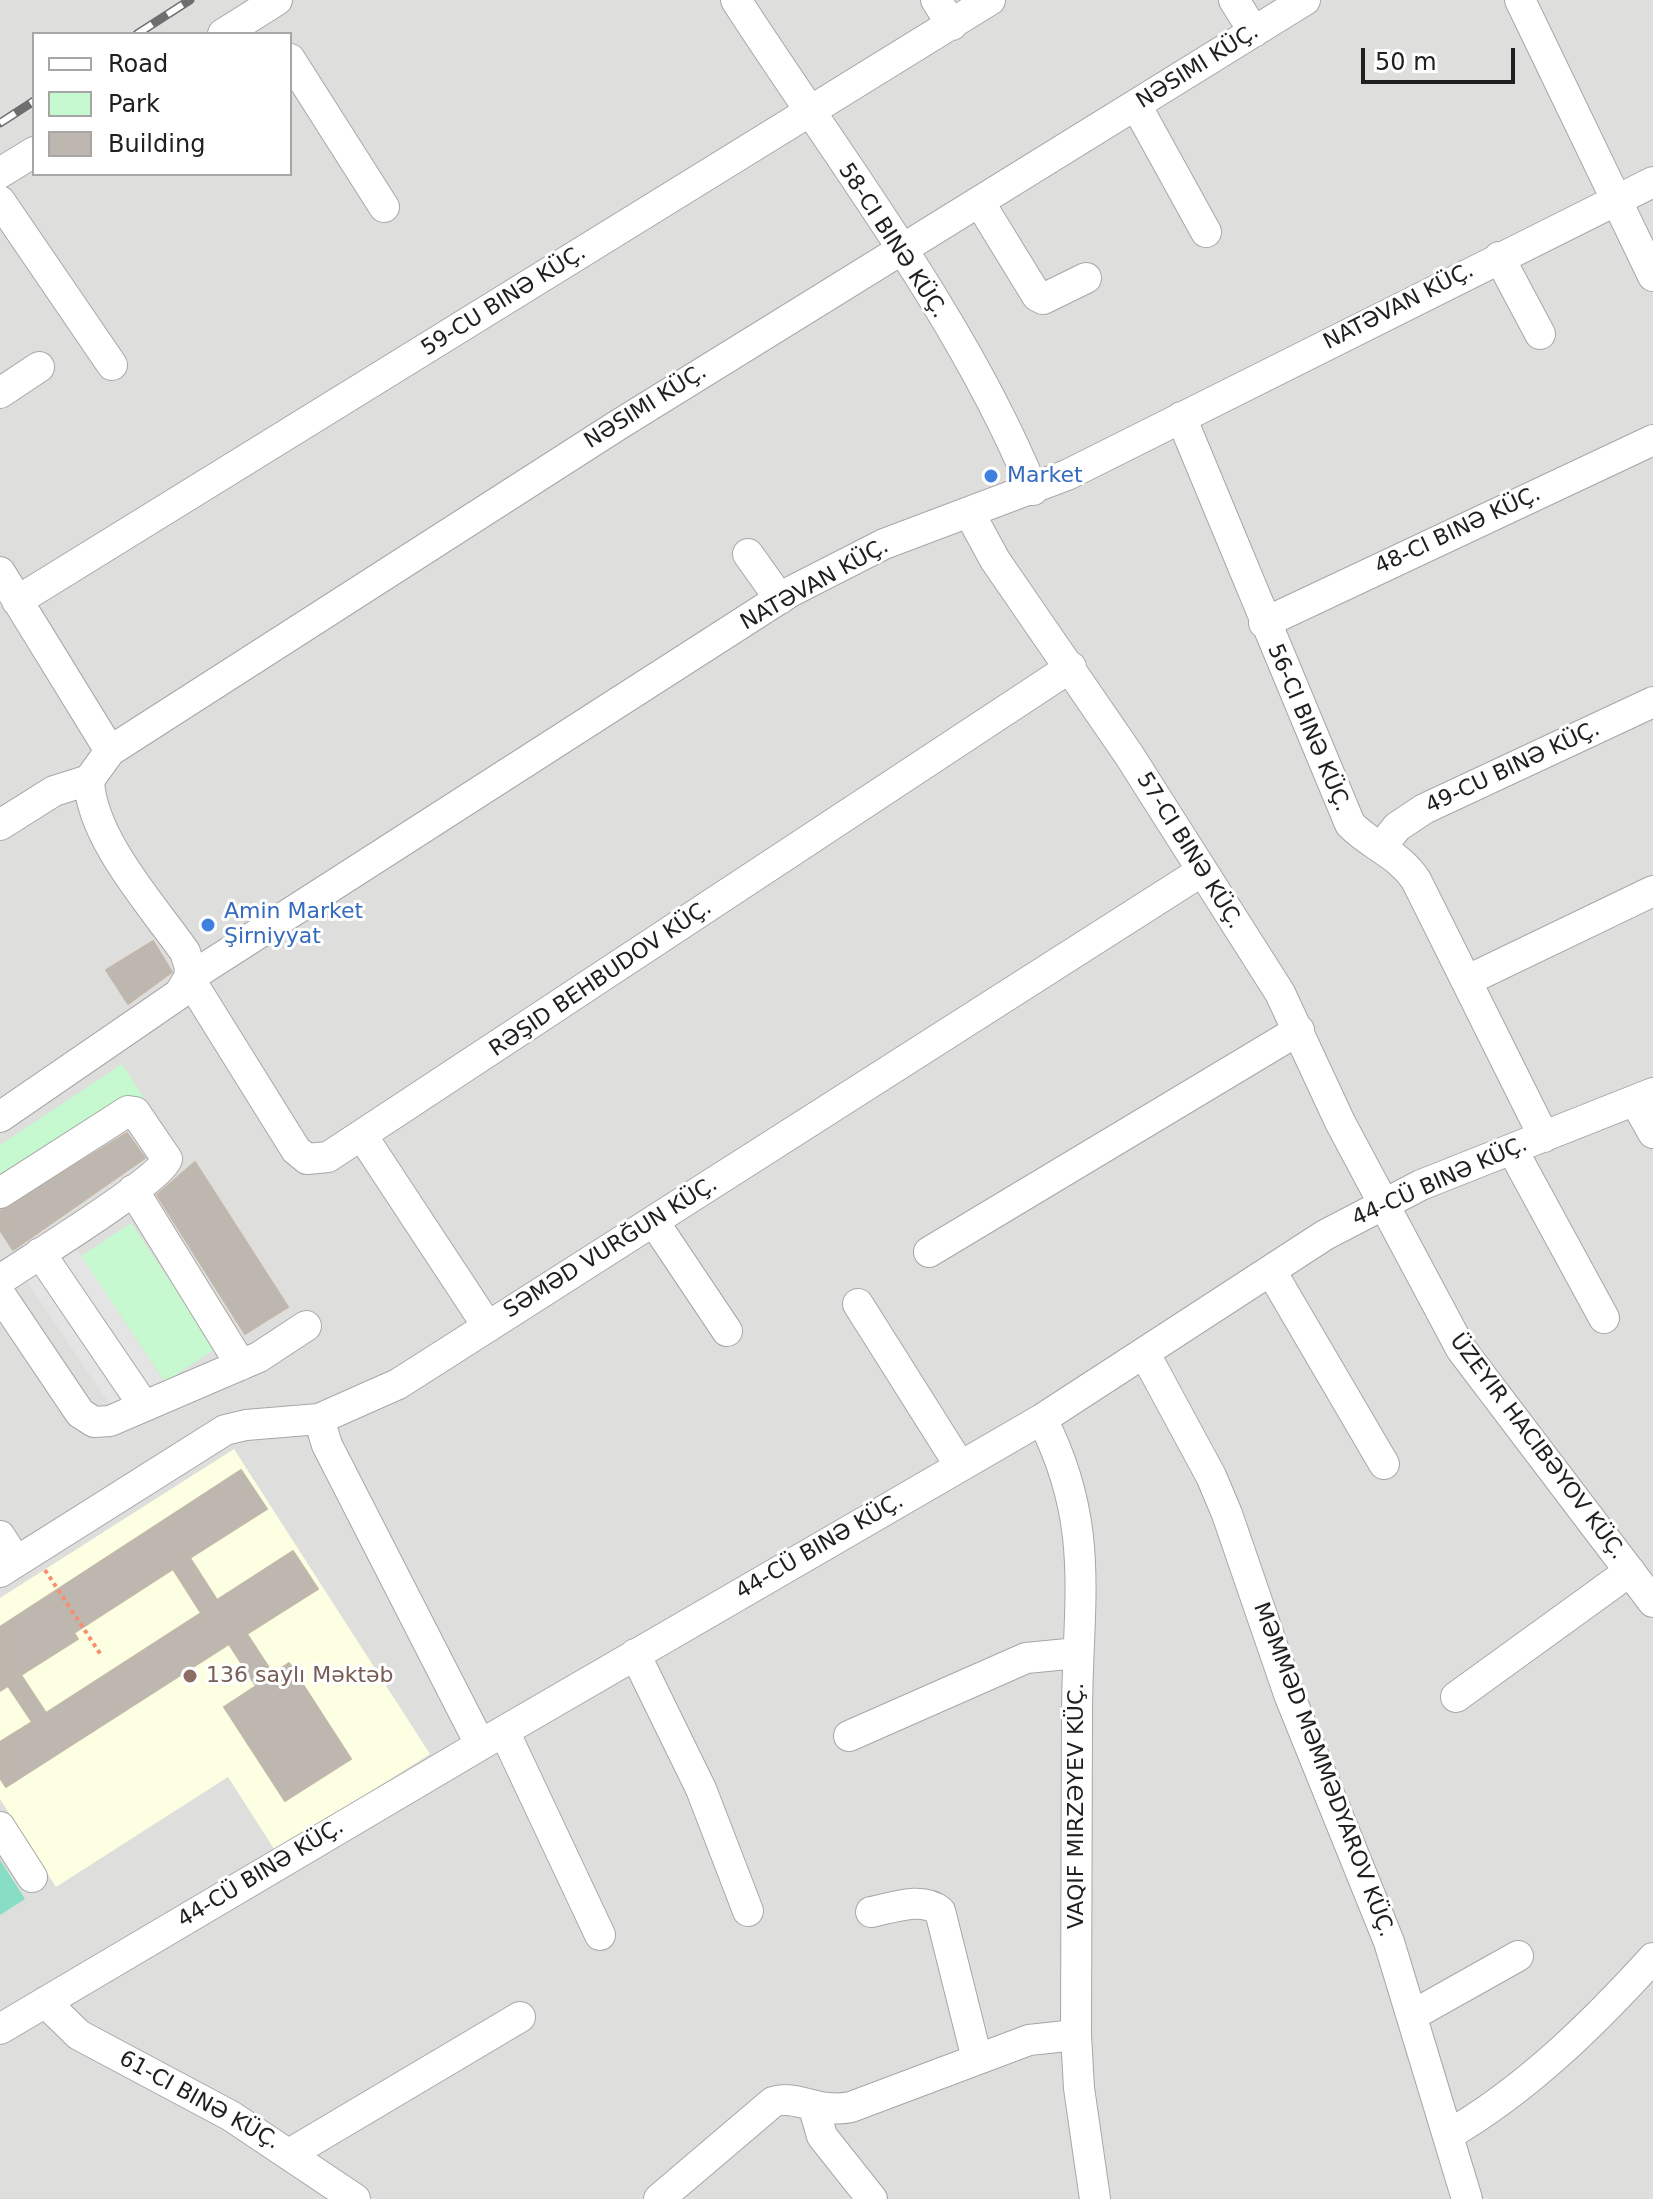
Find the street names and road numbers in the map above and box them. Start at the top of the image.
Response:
street label: NƏSIMI KÜÇ. [1132,19,1264,115]
street label: 58-CI BINƏ KÜÇ. [832,159,952,323]
street label: 59-CU BINƏ KÜÇ. [417,240,591,362]
street label: NATƏVAN KÜÇ. [1320,258,1478,356]
street label: NƏSIMI KÜÇ. [580,359,712,455]
street label: 48-CI BINƏ KÜÇ. [1371,481,1545,581]
street label: NATƏVAN KÜÇ. [736,533,894,637]
street label: 56-CI BINƏ KÜÇ. [1261,640,1355,816]
street label: 49-CU BINƏ KÜÇ. [1422,716,1604,820]
street label: 57-CI BINƏ KÜÇ. [1130,768,1248,934]
street label: RƏŞID BEHBUDOV KÜÇ. [485,895,717,1063]
street label: 44-CÜ BINƏ KÜÇ. [1348,1131,1532,1233]
street label: SƏMƏD VURĞUN KÜÇ. [499,1171,723,1325]
street label: ÜZEYIR HACIBƏYOV KÜÇ. [1443,1329,1631,1565]
street label: 44-CÜ BINƏ KÜÇ. [732,1488,908,1606]
street label: MƏMMƏD MƏMMƏDYAROV KÜÇ. [1247,1599,1399,1941]
street label: VAQIF MIRZƏYEV KÜÇ. [1064,1683,1090,1929]
street label: 44-CÜ BINƏ KÜÇ. [173,1814,349,1934]
street label: 61-CI BINƏ KÜÇ. [114,2046,284,2156]

